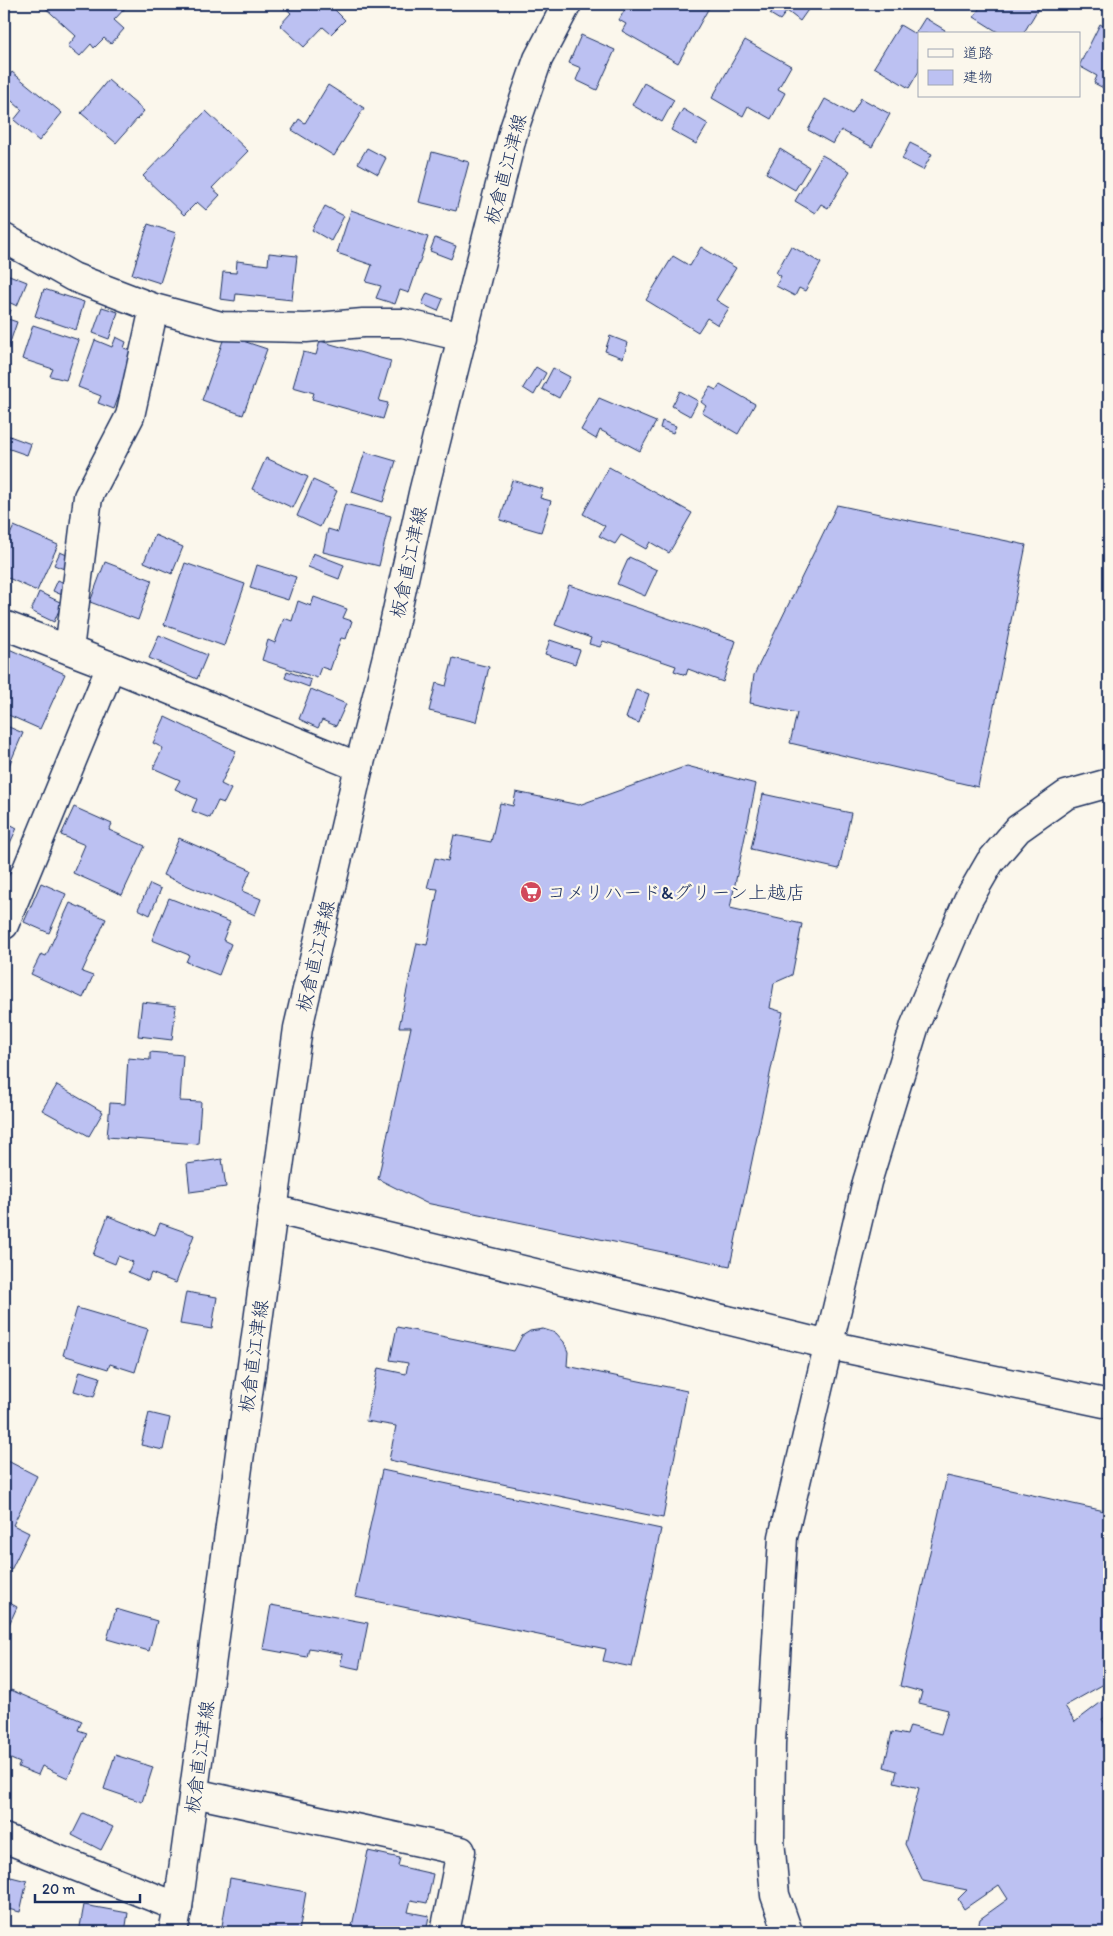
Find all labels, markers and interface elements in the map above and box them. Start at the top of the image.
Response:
legend [918,32,1080,98]
text: 道路 [963,44,993,62]
text: 建物 [963,68,993,86]
street label: 板倉直江津線 [480,111,531,227]
street label: 板倉直江津線 [385,504,432,620]
supermarket icon: コメリハード&グリーン上越店 [519,880,543,904]
place label: コメリハード&グリーン上越店 [547,881,805,904]
street label: 板倉直江津線 [291,898,340,1014]
street label: 板倉直江津線 [234,1298,273,1414]
street label: 板倉直江津線 [180,1699,219,1815]
scale bar [35,1871,140,1903]
text: 20 m [42,1880,76,1898]

